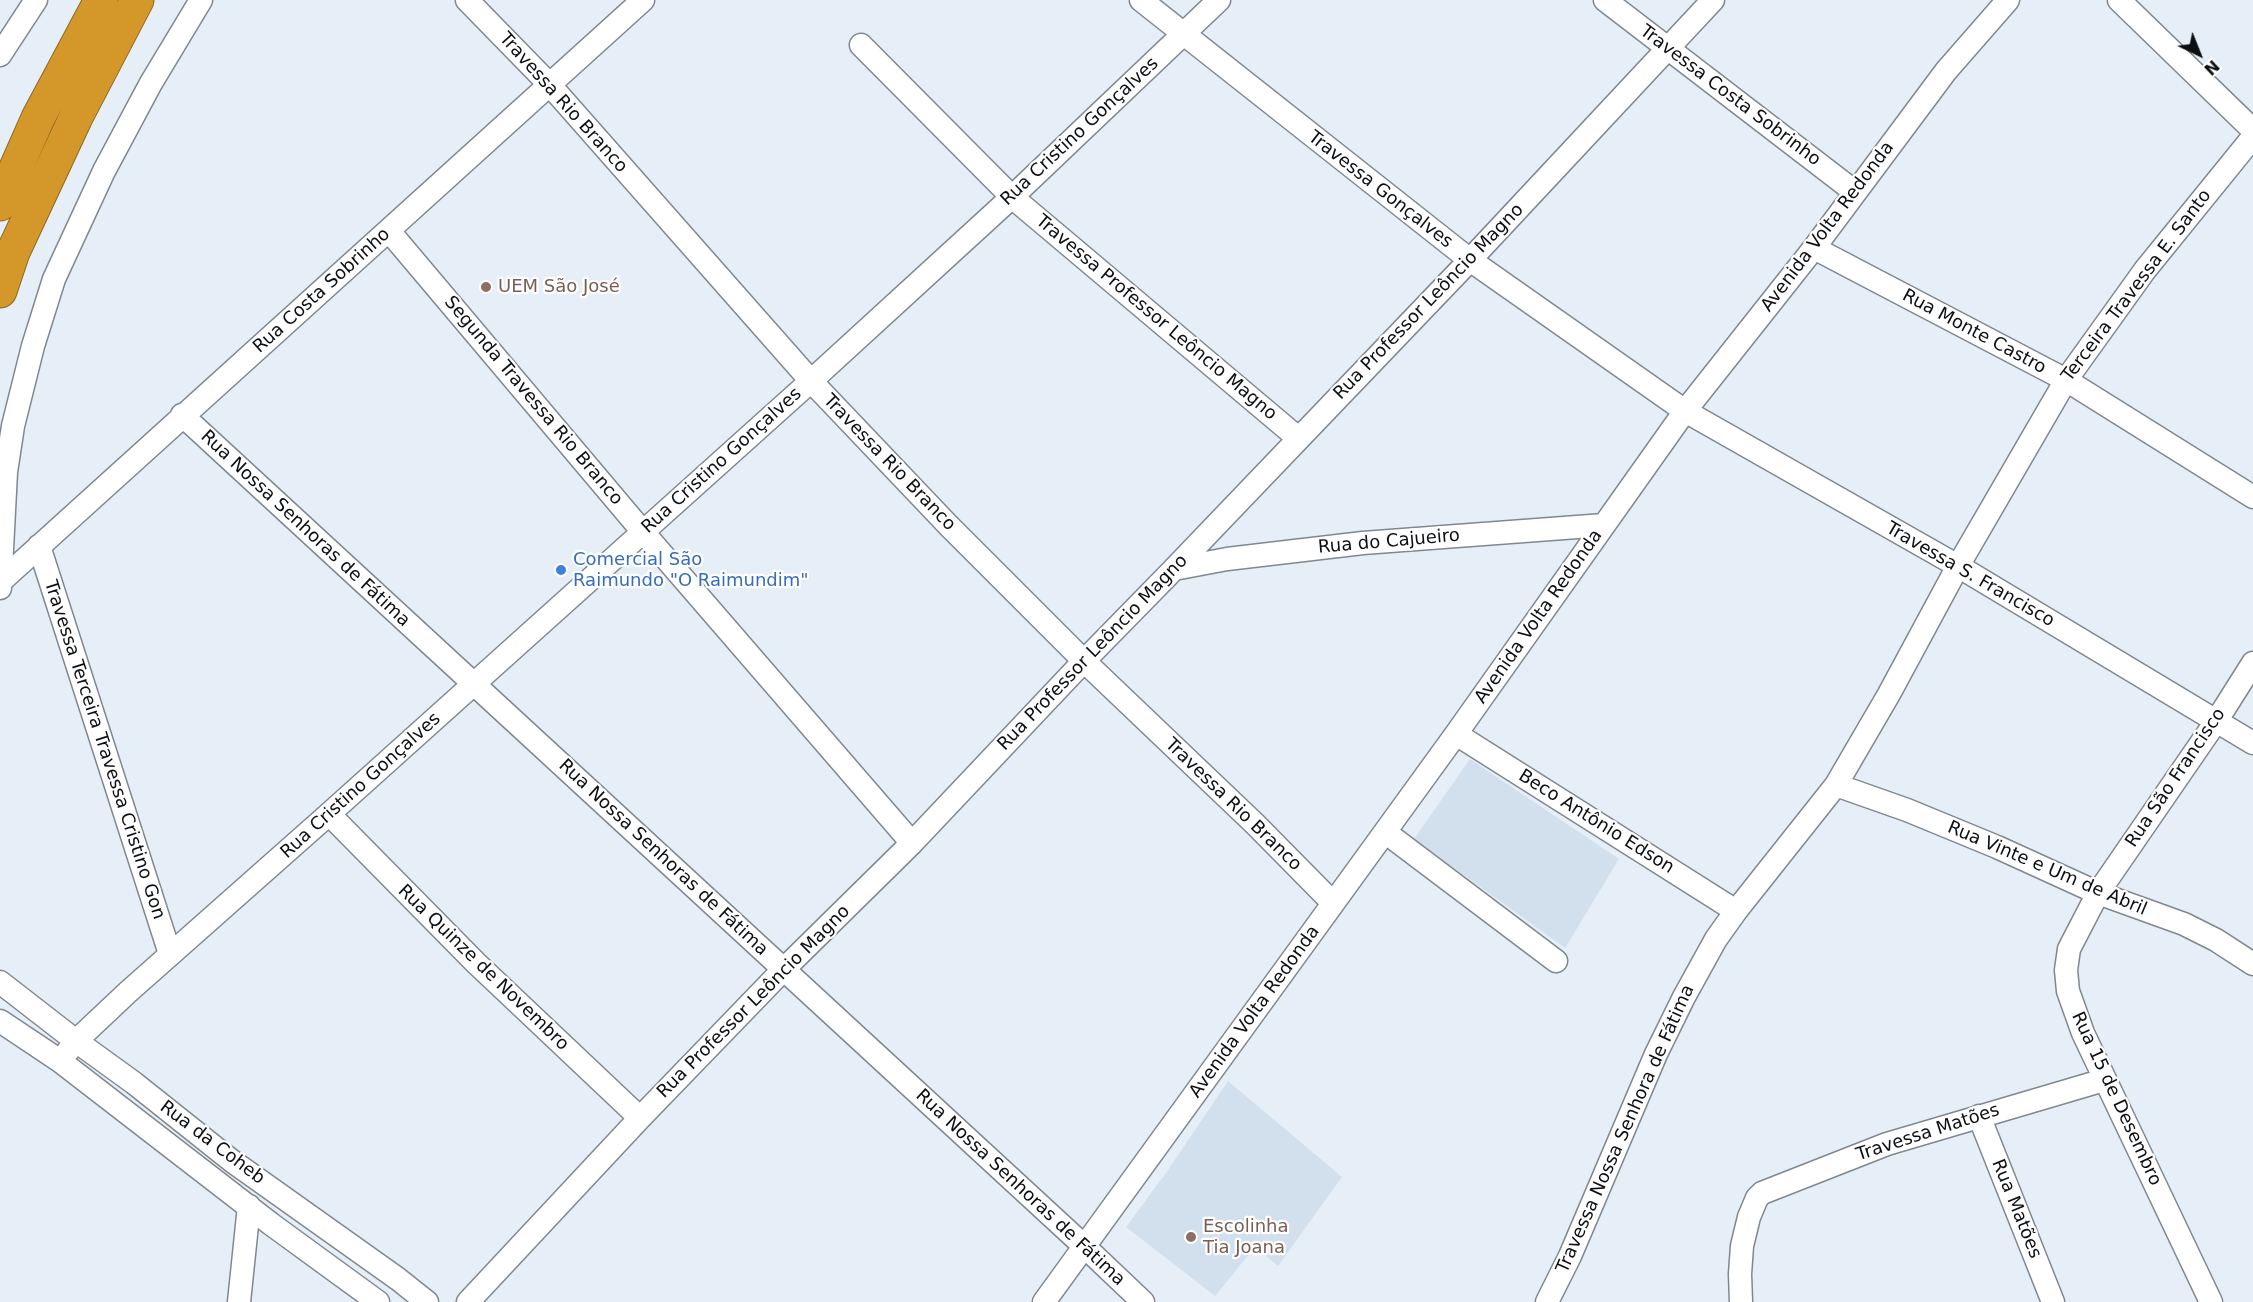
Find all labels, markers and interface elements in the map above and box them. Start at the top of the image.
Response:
street label: Travessa Costa Sobrinho [1635,21,1825,171]
north arrow [2169,24,2229,84]
street label: Travessa Rio Branco [494,28,632,178]
street label: Rua Cristino Gonçalves [997,53,1163,211]
text: N [2200,56,2223,79]
street label: Travessa Gonçalves [1303,127,1457,253]
street label: Avenida Volta Redonda [1757,138,1899,316]
street label: Terceira Travessa E. Santo [2058,186,2216,386]
street label: Rua Professor Leôncio Magno [1330,200,1528,404]
street label: Travessa Professor Leôncio Magno [1031,211,1281,425]
street label: Rua Costa Sobrinho [249,224,395,358]
place label: UEM São José [498,276,620,298]
marker: UEM São José [479,280,493,294]
street label: Rua Monte Castro [1898,285,2050,379]
street label: Segunda Travessa Rio Branco [439,292,627,510]
street label: Rua Cristino Gonçalves [638,383,806,539]
street label: Travessa Rio Branco [818,390,960,536]
street label: Rua Nossa Senhoras de Fátima [196,426,414,632]
street label: Travessa S. Francisco [1882,518,2058,632]
street label: Rua do Cajueiro [1317,525,1461,559]
street label: Avenida Volta Redonda [1471,526,1607,708]
place label: Comercial São Raimundo "O Raimundim" [573,549,809,592]
street label: Rua Professor Leôncio Magno [994,551,1192,755]
marker: Comercial São Raimundo "O Raimundim" [554,563,568,577]
street label: Travessa Terceira Travessa Cristino Gon [39,578,169,922]
street label: Rua São Francisco [2121,704,2231,852]
street label: Rua Cristino Gonçalves [277,708,445,864]
street label: Travessa Rio Branco [1160,734,1306,876]
street label: Rua Nossa Senhoras de Fátima [554,755,772,961]
street label: Beco Antônio Edson [1514,765,1678,879]
street label: Rua Vinte e Um de Abril [1944,817,2150,921]
street label: Rua Quinze de Novembro [393,881,573,1055]
street label: Rua Professor Leôncio Magno [653,901,855,1103]
street label: Avenida Volta Redonda [1185,922,1325,1102]
street label: Travessa Nossa Senhora de Fátima [1552,982,1700,1276]
street label: Rua 15 de Desembro [2066,1009,2166,1189]
street label: Rua Nossa Senhoras de Fátima [911,1085,1129,1291]
street label: Rua da Coheb [155,1097,269,1189]
street label: Travessa Matões [1854,1100,2002,1166]
street label: Rua Matões [1986,1156,2046,1262]
place label: Escolinha Tia Joana [1203,1216,1289,1258]
marker: Escolinha Tia Joana [1184,1230,1198,1244]

